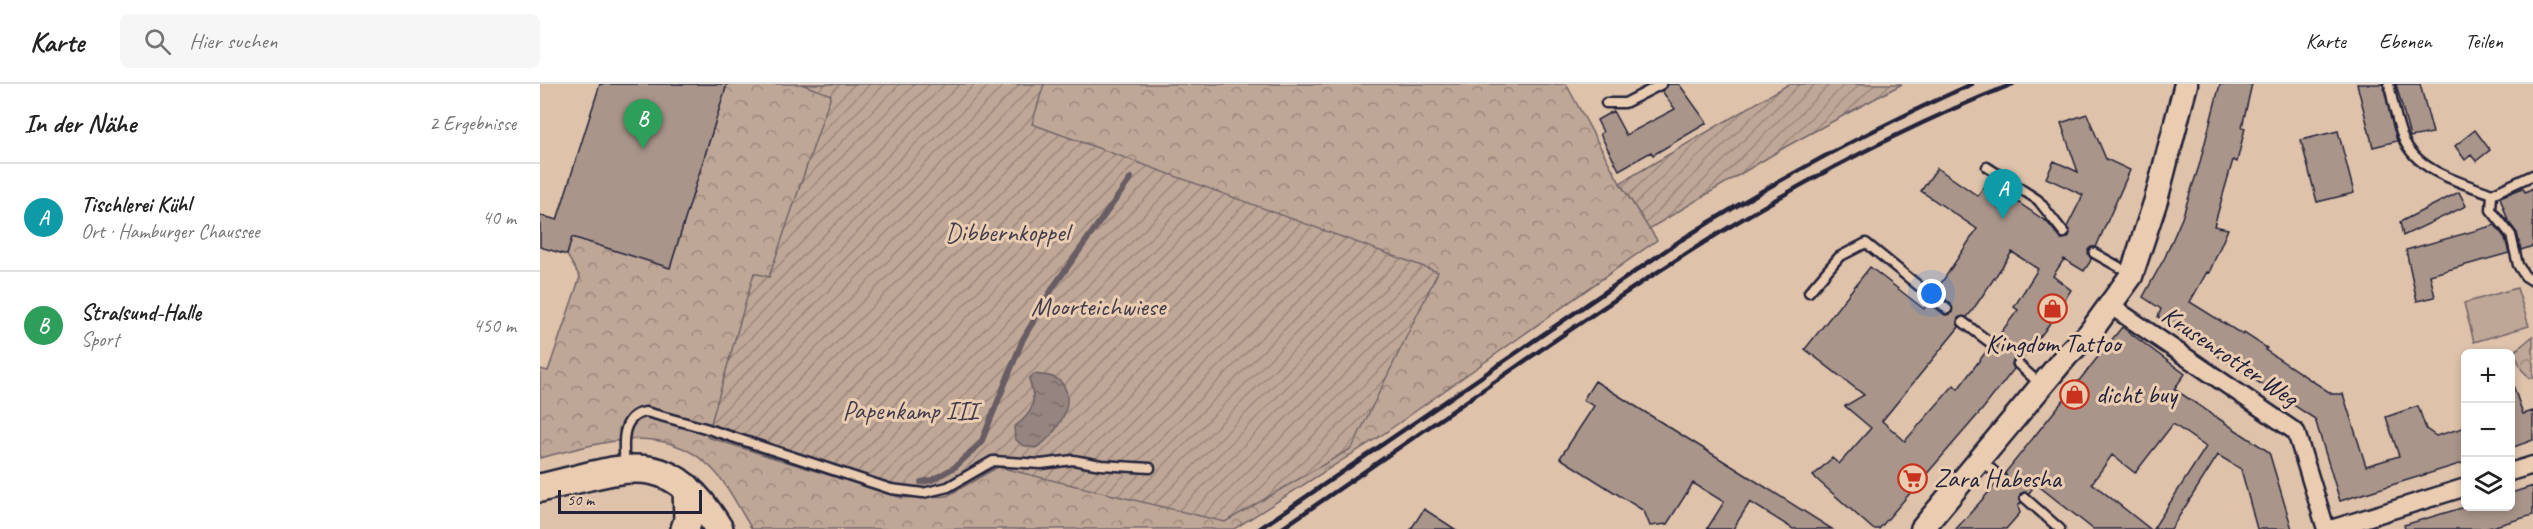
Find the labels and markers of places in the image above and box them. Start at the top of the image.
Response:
pin: B [624,100,662,149]
pin: A [1984,170,2022,219]
shop icon: Kingdom Tattoo [2037,293,2069,325]
place label: Kingdom Tattoo [1986,327,2123,360]
shop icon: dicht buy [2059,378,2091,410]
place label: dicht buy [2096,378,2179,411]
supermarket icon: Zara Habesha [1897,462,1929,494]
place label: Zara Habesha [1934,462,2063,495]

